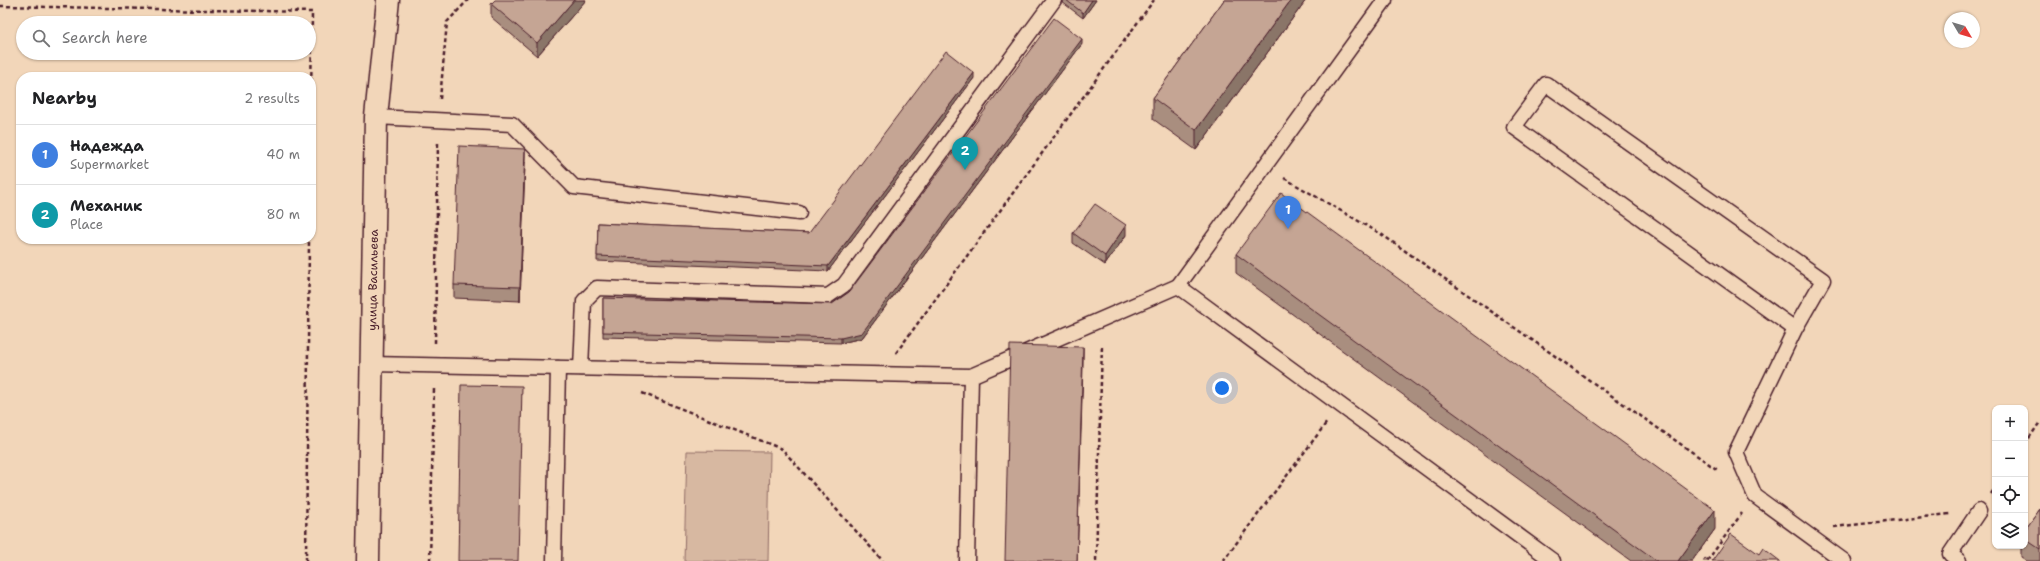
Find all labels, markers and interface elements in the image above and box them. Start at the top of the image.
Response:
north arrow [1944,12,1980,48]
search box [16,16,316,60]
icon: search [30,27,52,49]
text: Search here [62,28,148,48]
text: Nearby [32,87,97,109]
text: 2 results [244,90,300,107]
text: Надежда [70,136,144,156]
pin: 2 [952,137,978,170]
text: 1 [42,146,48,163]
text: 40 m [266,146,300,163]
text: Supermarket [70,156,149,173]
text: Механик [70,196,142,216]
pin: 1 [1275,196,1301,229]
text: 2 [40,206,50,223]
text: 80 m [266,206,300,223]
text: Place [70,216,103,233]
street label: улица Васильева [364,229,382,331]
your location [1212,378,1232,398]
map controls [1992,405,2028,549]
button: + [1992,405,2028,441]
button: − [1992,441,2028,477]
button: locate [1992,477,2028,513]
button: layers [1992,513,2028,549]

